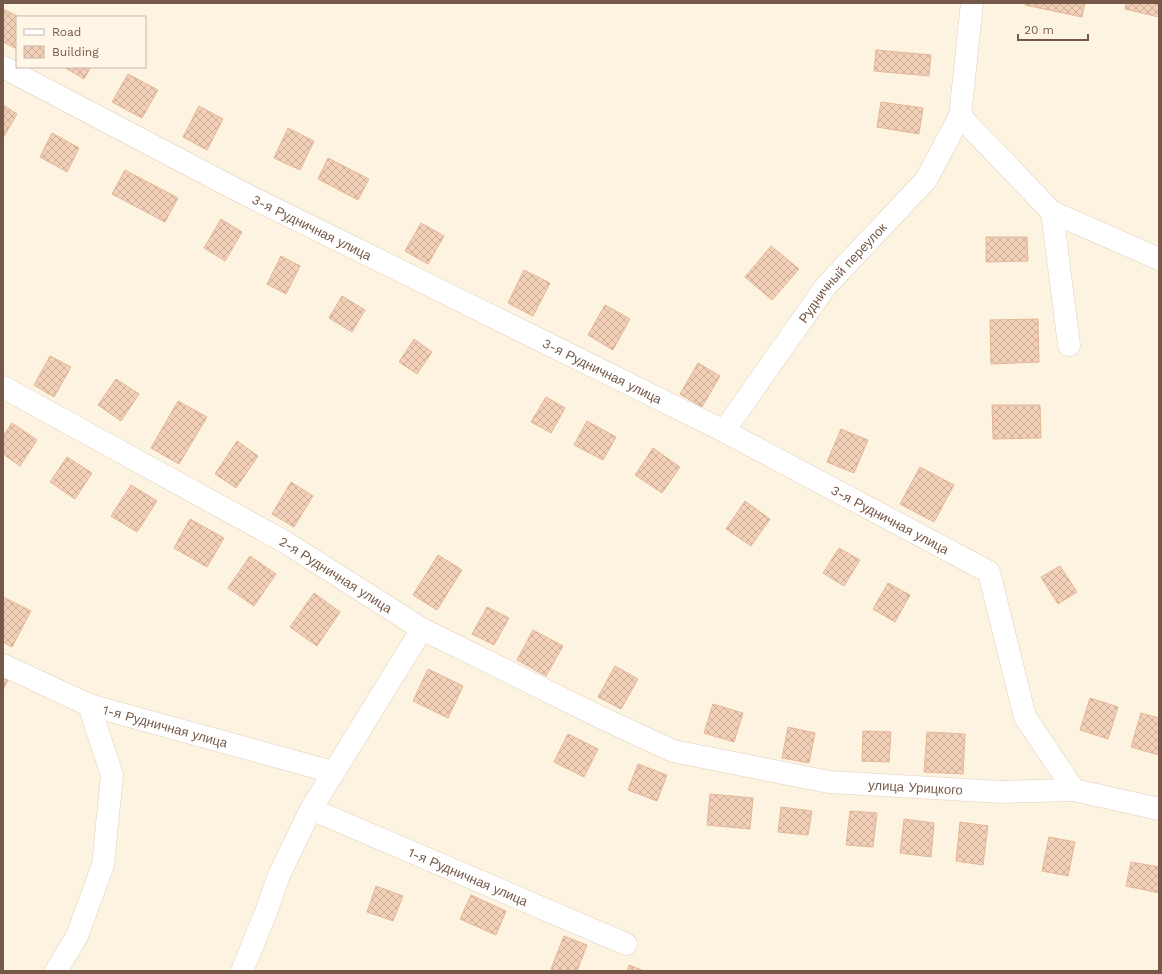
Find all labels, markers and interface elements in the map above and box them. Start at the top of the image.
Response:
legend [16,16,146,68]
scale bar [1018,16,1088,42]
text: 20 m [1024,23,1054,37]
text: Road [52,25,81,39]
text: Building [52,45,99,59]
street label: 3-я Рудничная улица [250,192,374,264]
street label: Рудничный переулок [796,220,890,326]
street label: 3-я Рудничная улица [540,335,665,407]
street label: 3-я Рудничная улица [829,482,952,558]
street label: 2-я Рудничная улица [277,533,395,616]
street label: 1-я Рудничная улица [101,702,230,751]
street label: улица Урицкого [868,777,963,798]
street label: 1-я Рудничная улица [406,845,531,909]

